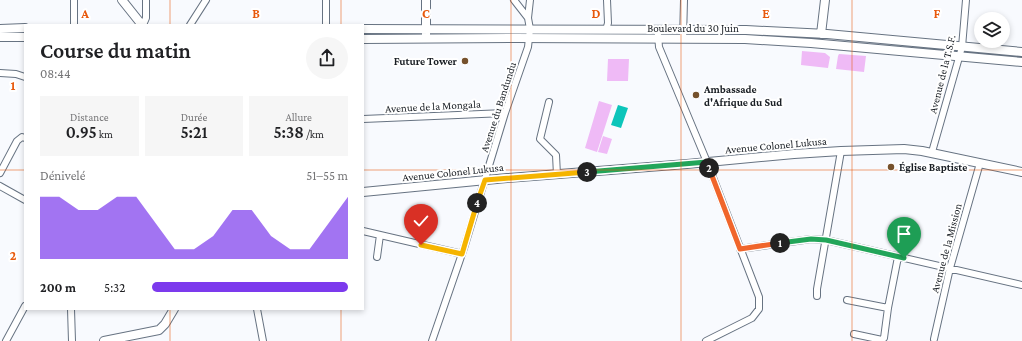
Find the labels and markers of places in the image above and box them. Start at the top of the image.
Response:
place label: Future Tower [394,55,458,67]
marker: Future Tower [460,56,470,66]
place label: Ambassade d'Afrique du Sud [703,83,782,108]
marker: Ambassade d'Afrique du Sud [691,90,701,100]
pin: 2 [699,158,719,178]
place label: Église Baptiste [899,161,967,173]
pin: 3 [577,162,597,182]
marker: Église Baptiste [886,162,896,172]
pin: 4 [467,193,487,213]
pin [404,204,438,245]
pin [887,217,921,258]
pin: 1 [770,233,790,253]

